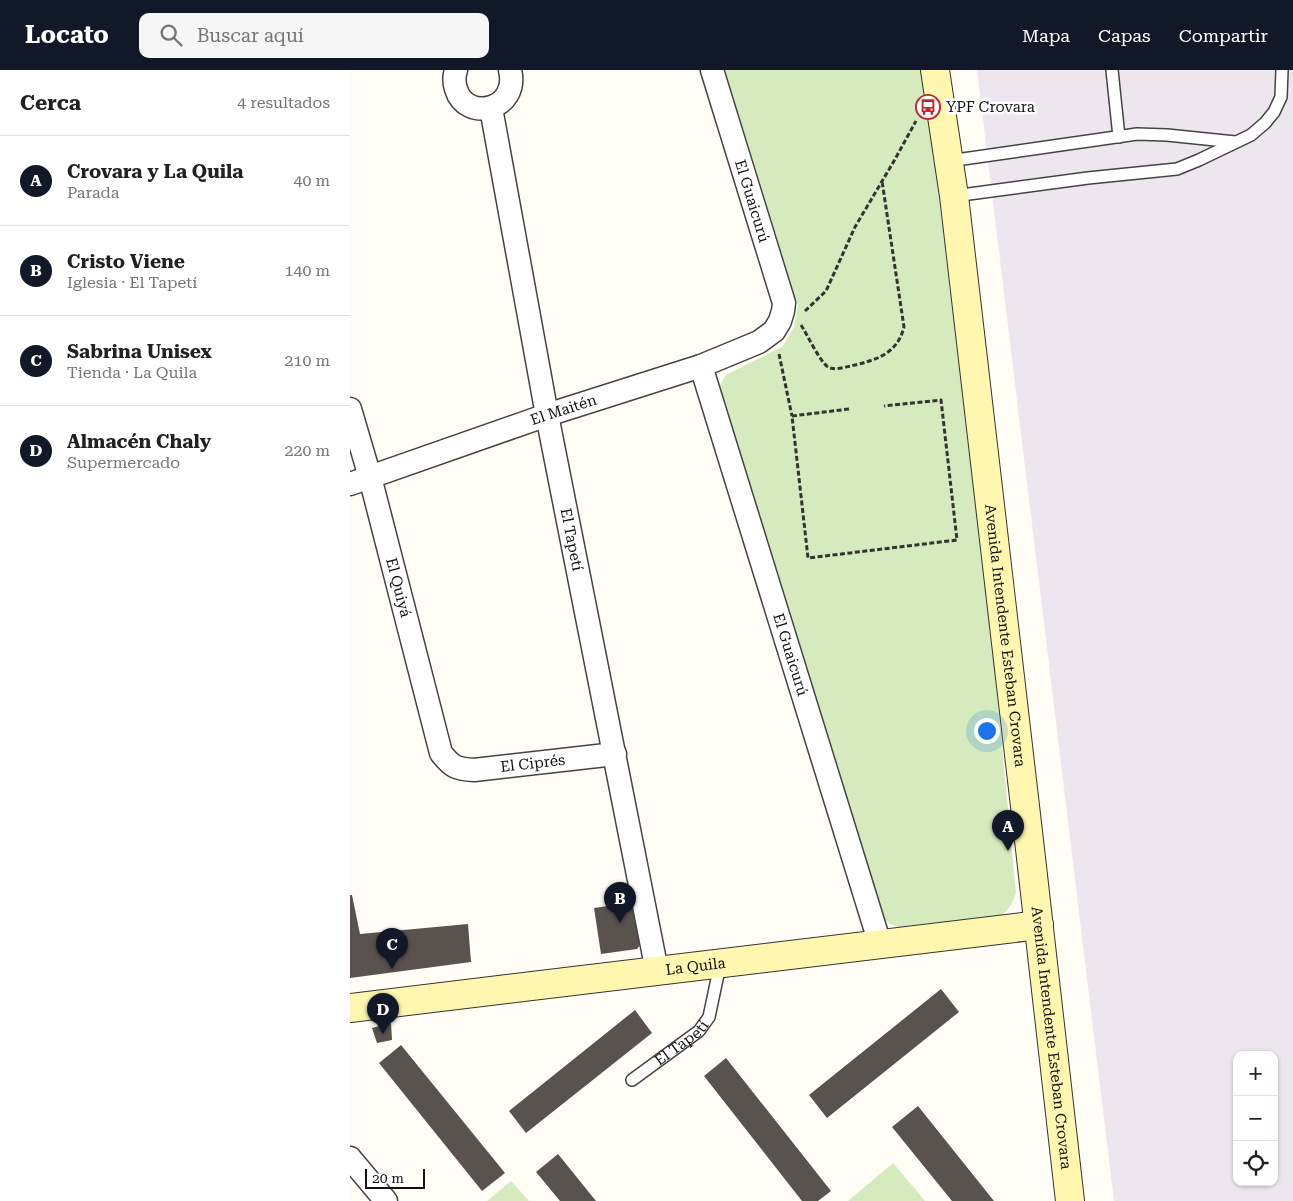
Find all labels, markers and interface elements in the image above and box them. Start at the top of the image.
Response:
search box [139,13,489,58]
text: Locato [25,21,109,49]
icon: search [157,21,185,49]
text: Buscar aquí [197,24,304,47]
text: Mapa [1022,25,1070,46]
text: Capas [1098,25,1151,46]
text: Compartir [1179,25,1268,46]
text: Cerca [20,91,81,115]
text: 4 resultados [237,93,330,112]
bus stop icon: YPF Crovara [915,94,941,120]
place label: YPF Crovara [946,98,1035,116]
street label: El Guaicurú [731,157,773,245]
text: Crovara y La Quila [67,160,243,183]
text: A [30,171,42,190]
text: 40 m [293,171,330,190]
text: Parada [67,183,119,202]
text: Cristo Viene [67,250,185,273]
text: B [30,261,42,280]
text: 140 m [284,261,330,280]
text: Iglesia · El Tapetí [67,273,197,292]
text: Sabrina Unisex [67,340,212,363]
text: C [30,351,42,370]
text: 210 m [284,351,330,370]
text: Tienda · La Quila [67,363,197,382]
street label: El Maitén [528,391,599,429]
text: Almacén Chaly [67,430,211,453]
text: D [30,441,42,460]
text: 220 m [284,441,330,460]
text: Supermercado [67,453,180,472]
street label: Avenida Intendente Esteban Crovara [981,503,1029,768]
street label: El Tapetí [557,507,587,573]
street label: El Quiyá [382,556,415,619]
street label: El Guaicurú [769,611,812,699]
your location [974,718,1000,744]
street label: El Ciprés [499,751,566,776]
pin: A [992,810,1024,851]
pin: B [604,882,636,923]
street label: Avenida Intendente Esteban Crovara [1028,905,1075,1170]
pin: C [376,928,408,969]
street label: La Quila [665,954,726,979]
pin: D [367,993,399,1034]
street label: El Tapetí [651,1017,713,1069]
map controls [1233,1051,1278,1186]
button: + [1233,1051,1278,1096]
button: − [1233,1096,1278,1141]
button: locate [1233,1141,1278,1186]
scale bar [365,1166,425,1189]
text: 20 m [372,1170,404,1186]

